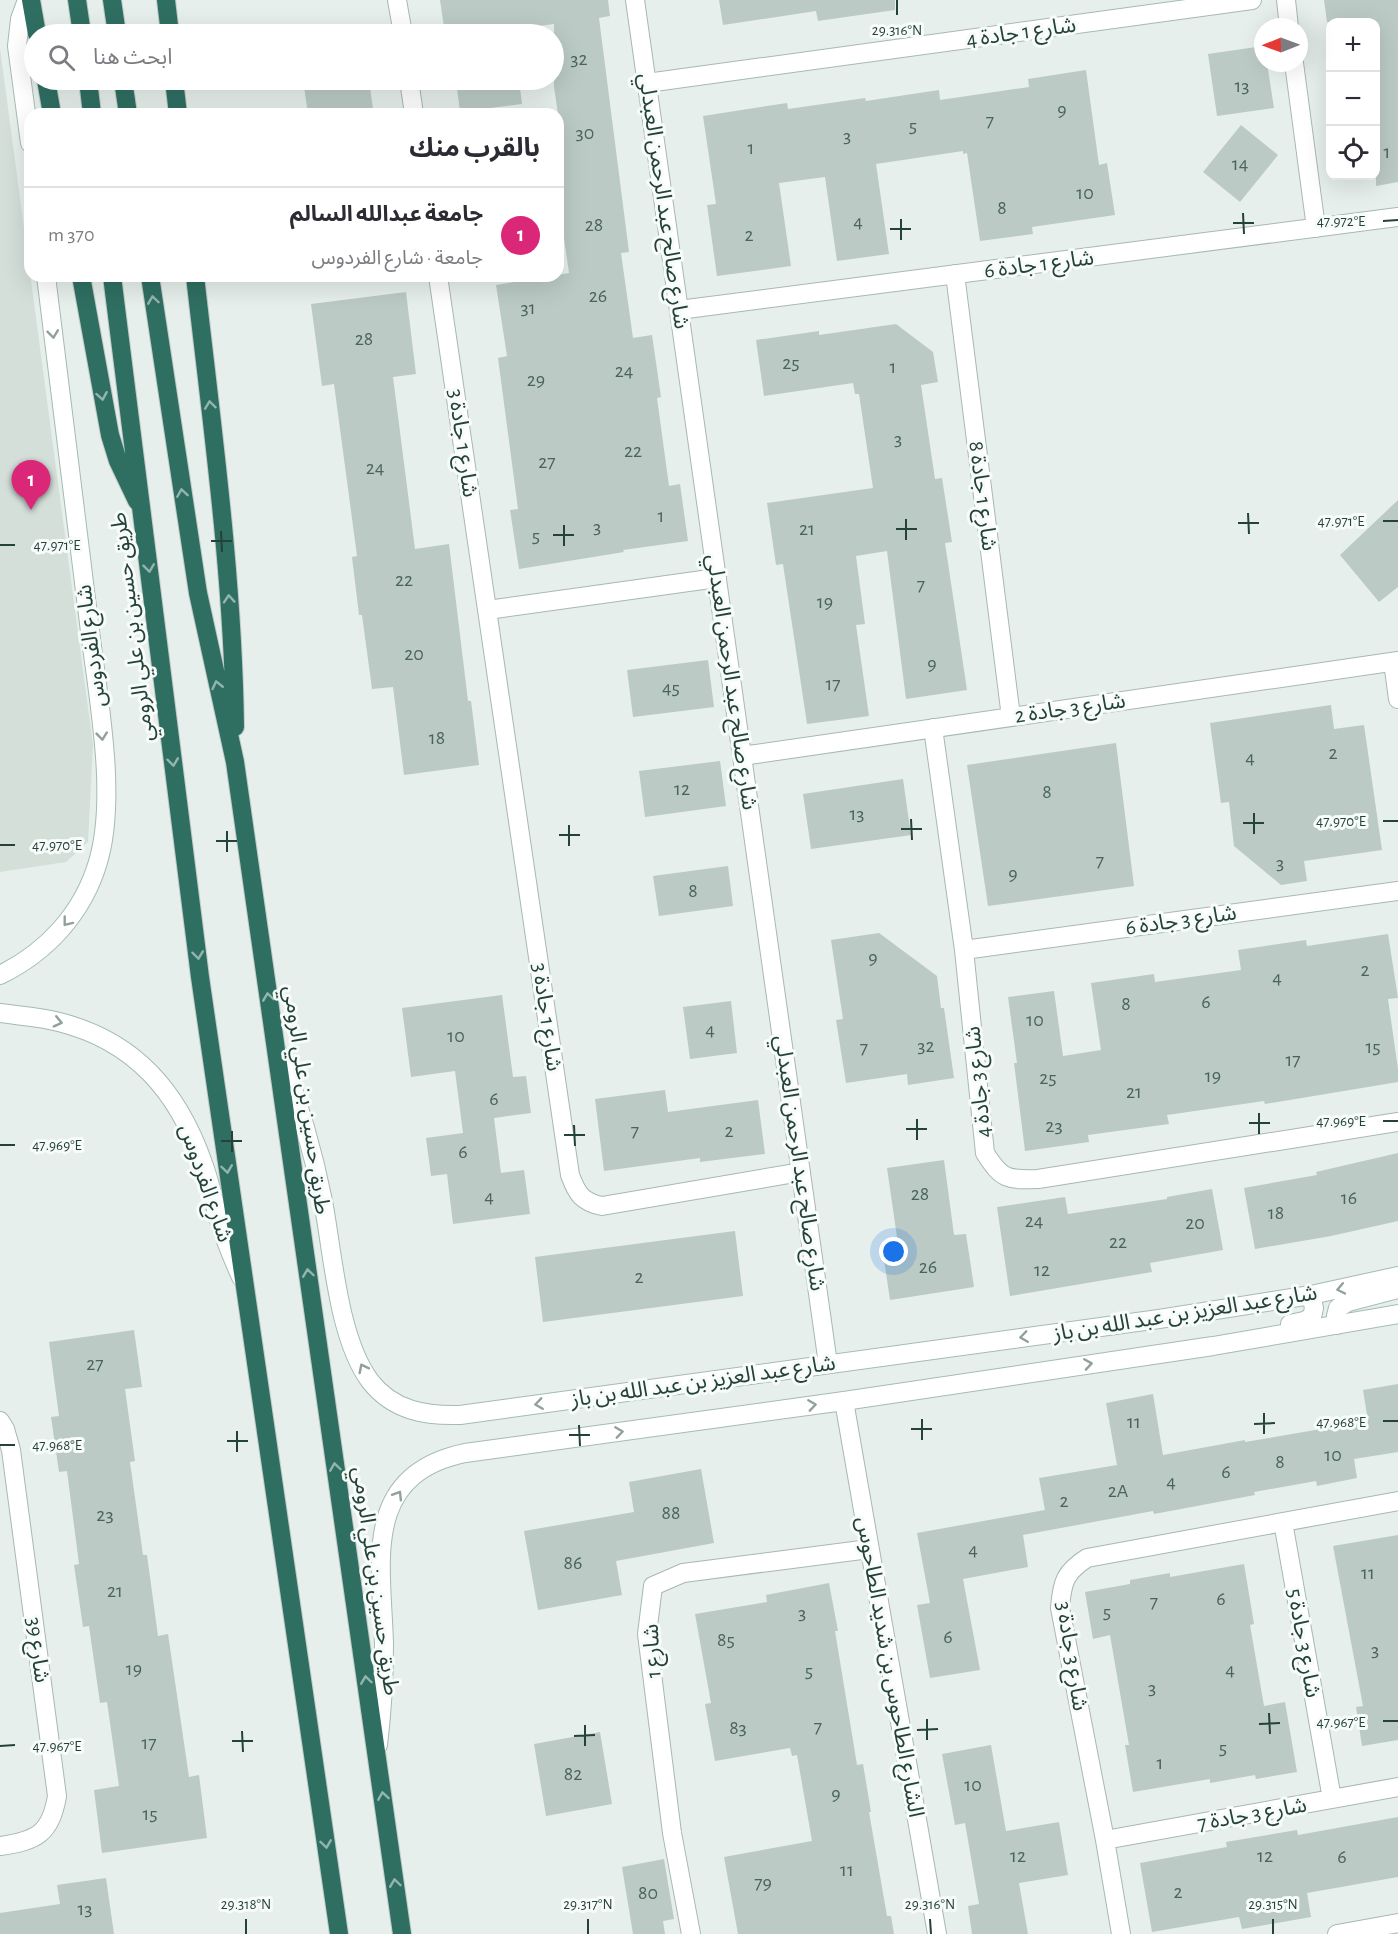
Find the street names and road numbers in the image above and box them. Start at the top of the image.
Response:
street label: شارع 1 جادة 4 [965,13,1078,56]
street label: شارع صالح عبد الرحمن العبدلي [630,72,693,331]
street label: شارع 1 جادة 6 [983,246,1096,287]
street label: شارع 1 جادة 3 [440,387,481,499]
street label: شارع 1 جادة 8 [960,440,1001,553]
street label: طريق حسين بن علي الرومي [107,510,162,743]
street label: شارع صالح عبد الرحمن العبدلي [698,553,761,812]
street label: شارع الفردوس [73,583,114,709]
street label: شارع 3 جادة 2 [1013,689,1128,732]
street label: شارع 3 جادة 6 [1124,901,1239,944]
street label: شارع 1 جادة 3 [524,961,565,1073]
street label: طريق حسين بن علي الرومي [275,984,334,1217]
street label: شارع 3 جادة 4 [961,1025,1000,1139]
street label: شارع صالح عبد الرحمن العبدلي [766,1034,829,1293]
street label: شارع الفردوس [171,1121,236,1247]
street label: شارع عبد العزيز بن عبد الله بن باز [1050,1281,1319,1350]
street label: شارع عبد العزيز بن عبد الله بن باز [568,1352,838,1416]
street label: طريق حسين بن علي الرومي [344,1465,403,1698]
street label: الشارع الطاحوس بن شديد الطاحوس [848,1515,927,1820]
street label: شارع 3 جادة 5 [1279,1587,1324,1700]
street label: شارع 3 جادة 3 [1048,1600,1092,1713]
street label: شارع 39 [18,1616,53,1685]
street label: شارع 1 [640,1623,669,1679]
street label: شارع 3 جادة 7 [1196,1794,1309,1839]

